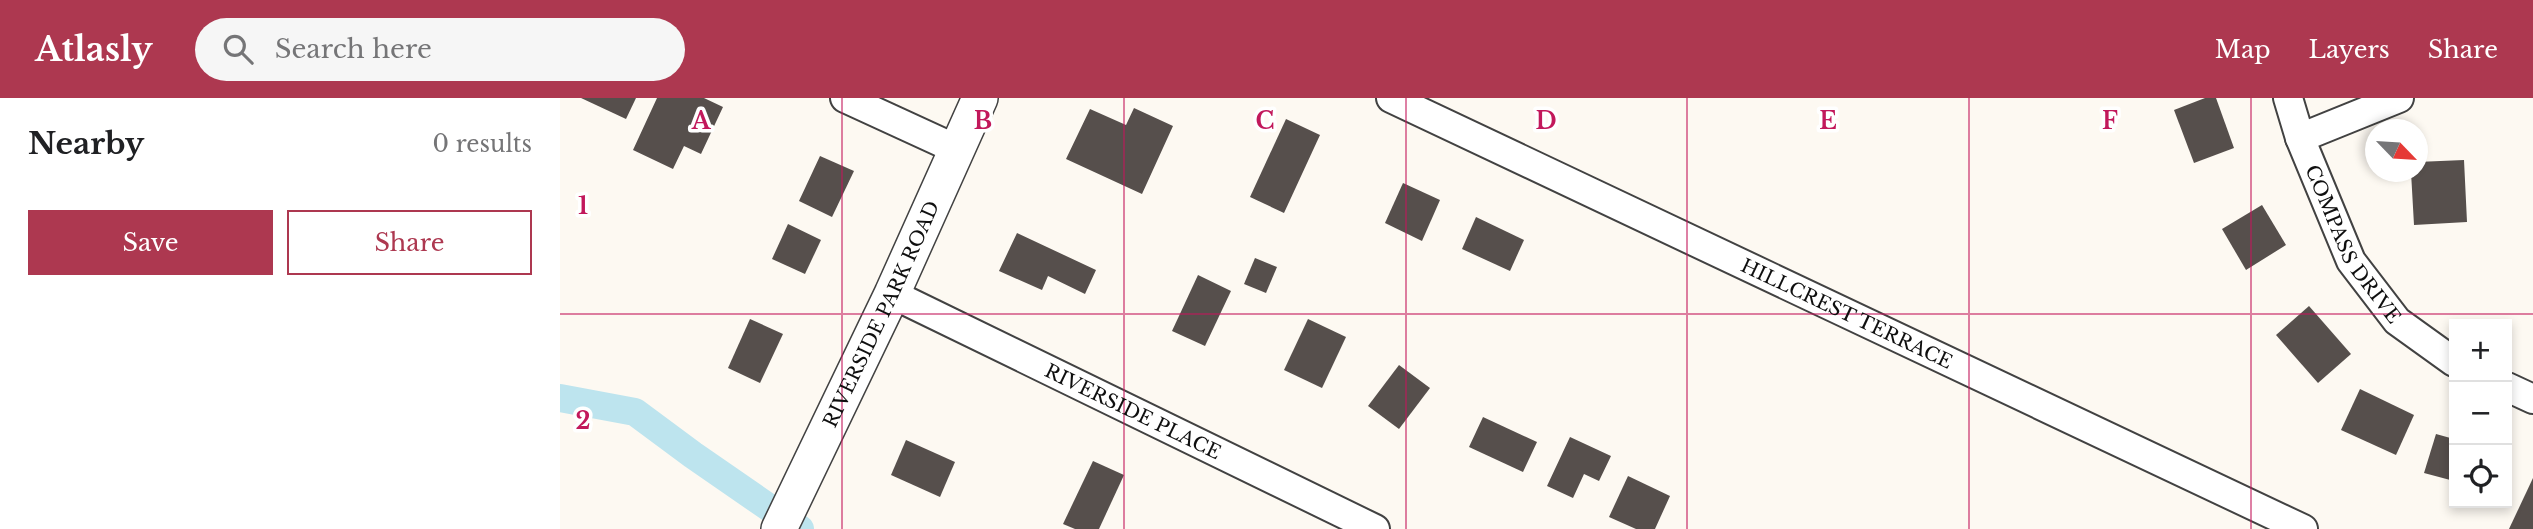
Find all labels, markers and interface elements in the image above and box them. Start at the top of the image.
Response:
search box [195,18,685,81]
text: Atlasly [35,29,153,70]
icon: search [219,30,257,68]
text: Search here [275,33,432,65]
text: Map [2215,35,2271,64]
text: Layers [2309,35,2390,64]
text: Share [2428,35,2498,64]
text: A [691,107,712,135]
text: B [974,107,992,135]
text: C [1256,107,1274,135]
text: D [1535,107,1557,135]
text: E [1819,107,1837,135]
text: F [2102,107,2118,135]
north arrow [2365,119,2428,182]
text: Nearby [28,125,144,162]
text: 0 results [433,130,532,158]
street label: COMPASS DRIVE [2301,161,2406,328]
text: 1 [578,192,588,220]
street label: RIVERSIDE PARK ROAD [818,197,944,431]
button: Save [28,210,273,275]
button: Share [287,210,532,275]
street label: HILLCREST TERRACE [1737,254,1956,373]
map controls [2449,319,2512,508]
button: + [2449,319,2512,382]
street label: RIVERSIDE PLACE [1041,359,1225,464]
button: − [2449,382,2512,445]
text: 2 [576,407,590,435]
button: locate [2449,445,2512,508]

